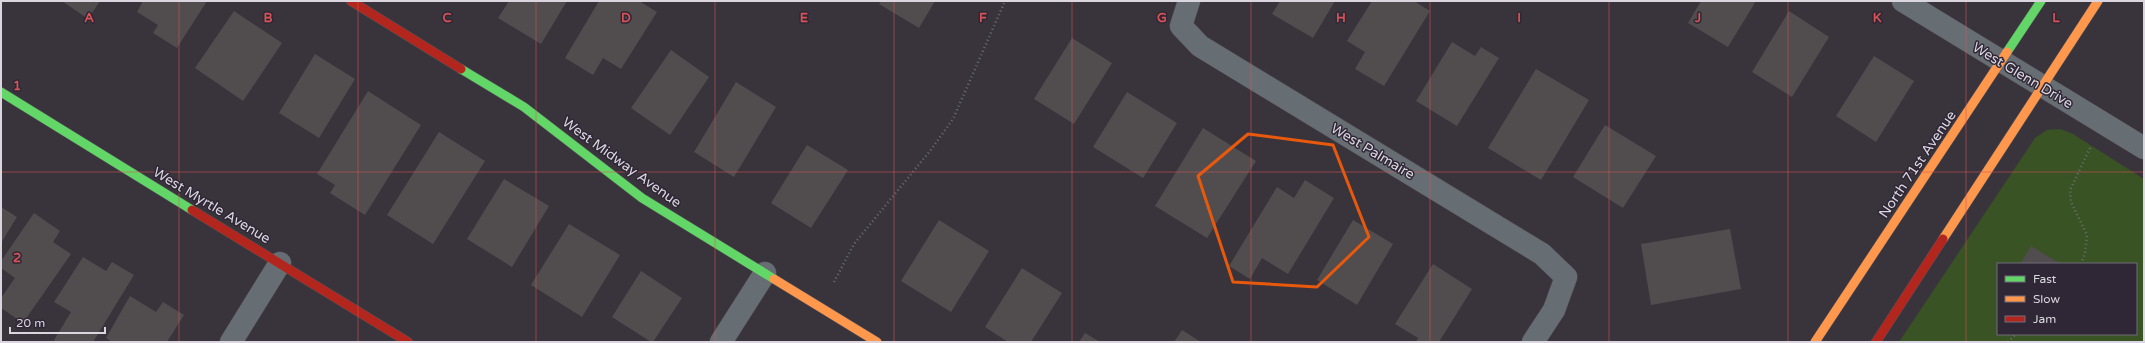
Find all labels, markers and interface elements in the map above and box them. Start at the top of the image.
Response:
text: A [84,10,94,26]
text: B [263,10,273,26]
text: C [442,10,452,26]
text: D [621,10,631,26]
text: E [800,10,808,26]
text: F [979,10,987,26]
text: G [1157,10,1167,26]
text: H [1336,10,1346,26]
text: I [1517,10,1521,26]
text: J [1694,10,1701,26]
text: K [1873,10,1882,26]
text: L [2052,10,2060,26]
street label: West Glenn Drive [1969,39,2076,112]
text: 1 [13,78,21,94]
street label: North 71st Avenue [1875,107,1960,221]
street label: West Midway Avenue [559,114,685,211]
street label: West Palmaire [1328,120,1418,183]
street label: West Myrtle Avenue [150,164,274,247]
text: 2 [13,250,21,266]
legend [1997,263,2137,335]
text: Fast [2033,272,2057,286]
text: Slow [2033,292,2060,306]
scale bar [10,309,105,335]
text: Jam [2033,312,2056,326]
text: 20 m [16,316,45,330]

